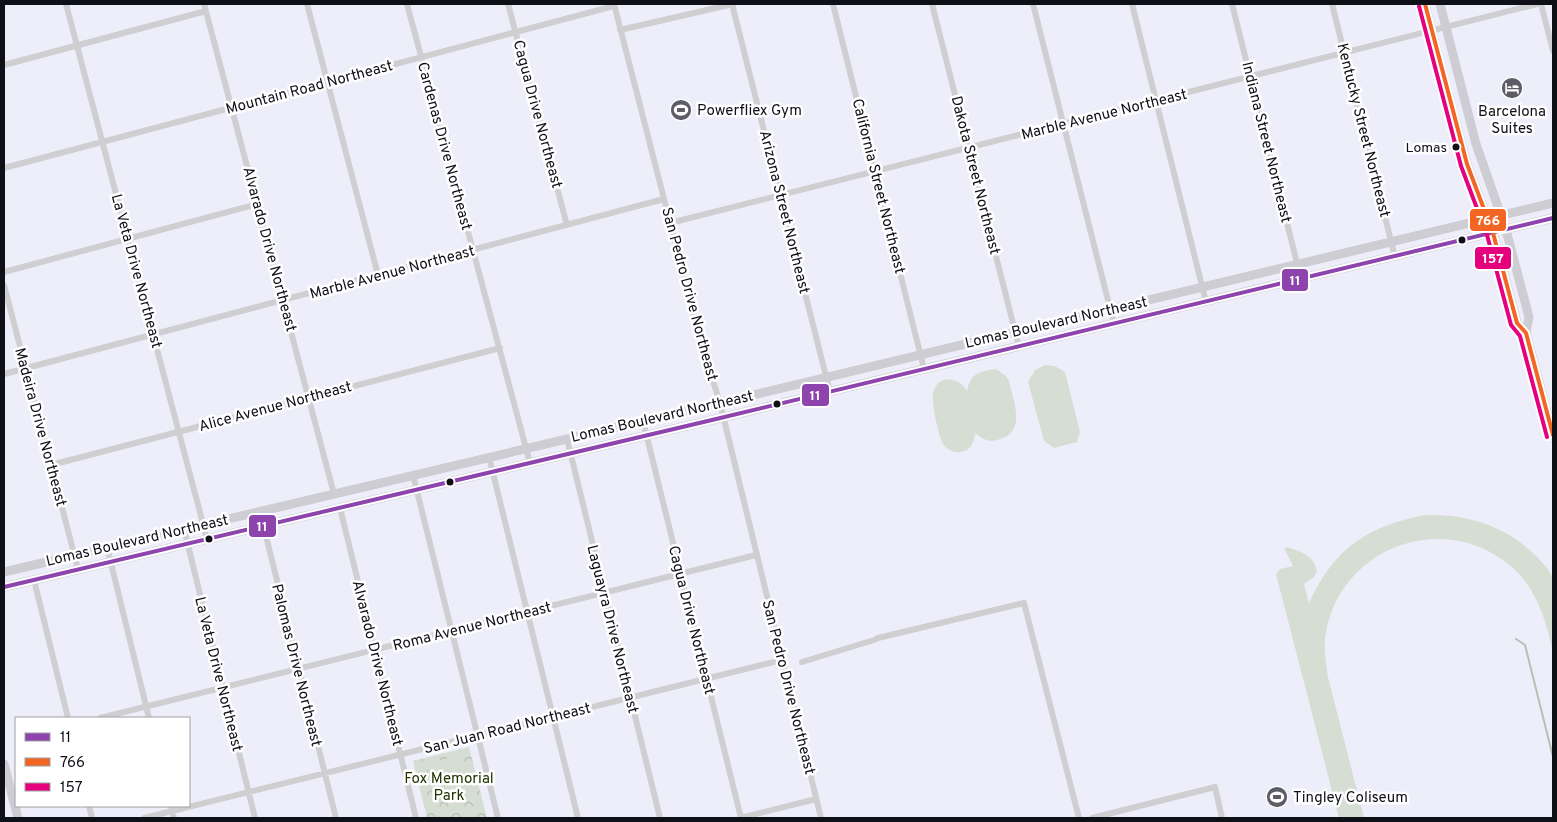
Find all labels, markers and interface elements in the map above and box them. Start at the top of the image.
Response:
street label: Cagua Drive Northeast [508,38,565,191]
street label: Kentucky Street Northeast [1332,41,1393,219]
street label: Mountain Road Northeast [224,57,395,120]
street label: Cardenas Drive Northeast [412,60,475,233]
street label: Indiana Street Northeast [1236,60,1295,225]
hotel icon: Barcelona Suites [1500,76,1524,100]
street label: Marble Avenue Northeast [1020,86,1189,145]
street label: Dakota Street Northeast [946,94,1003,257]
street label: California Street Northeast [847,97,909,276]
sports icon: Powerfliex Gym [669,98,693,122]
place label: Powerfliex Gym [697,102,802,121]
place label: Barcelona Suites [1478,103,1546,139]
street label: Arizona Street Northeast [754,129,813,296]
place label: Lomas [1406,140,1447,157]
marker: Lomas [1451,142,1461,152]
street label: Alvarado Drive Northeast [237,165,300,334]
street label: La Veta Drive Northeast [106,192,165,351]
street label: San Pedro Drive Northeast [656,205,721,383]
line badge: 766 [1469,208,1507,232]
text: 766 [1476,213,1500,230]
unlabelled marker [1457,235,1467,245]
street label: Marble Avenue Northeast [308,242,477,305]
line badge: 157 [1474,246,1512,270]
text: 157 [1482,251,1504,268]
line badge: 11 [1281,268,1309,292]
text: 11 [1289,273,1301,290]
street label: Lomas Boulevard Northeast [963,293,1149,354]
street label: Madeira Drive Northeast [9,346,70,509]
street label: Alice Avenue Northeast [197,378,354,437]
line badge: 11 [801,383,830,407]
street label: Lomas Boulevard Northeast [569,387,755,448]
text: 11 [809,388,821,405]
unlabelled marker [772,399,782,409]
unlabelled marker [445,477,455,487]
street label: Lomas Boulevard Northeast [44,511,230,572]
line badge: 11 [248,514,277,538]
text: 11 [256,519,268,536]
unlabelled marker [204,534,214,544]
street label: Laguayra Drive Northeast [581,543,642,716]
street label: Cagua Drive Northeast [663,544,718,697]
street label: Alvarado Drive Northeast [347,579,406,748]
street label: Palomas Drive Northeast [266,582,325,749]
street label: La Veta Drive Northeast [189,595,246,754]
street label: San Pedro Drive Northeast [757,598,818,777]
street label: Roma Avenue Northeast [391,599,554,656]
street label: San Juan Road Northeast [422,699,593,759]
legend [15,717,190,807]
text: 11 [60,729,71,748]
text: 766 [60,754,85,773]
park label: Fox Memorial Park [404,770,494,806]
text: 157 [60,779,83,798]
sports icon: Tingley Coliseum [1265,785,1289,809]
place label: Tingley Coliseum [1293,789,1408,808]

